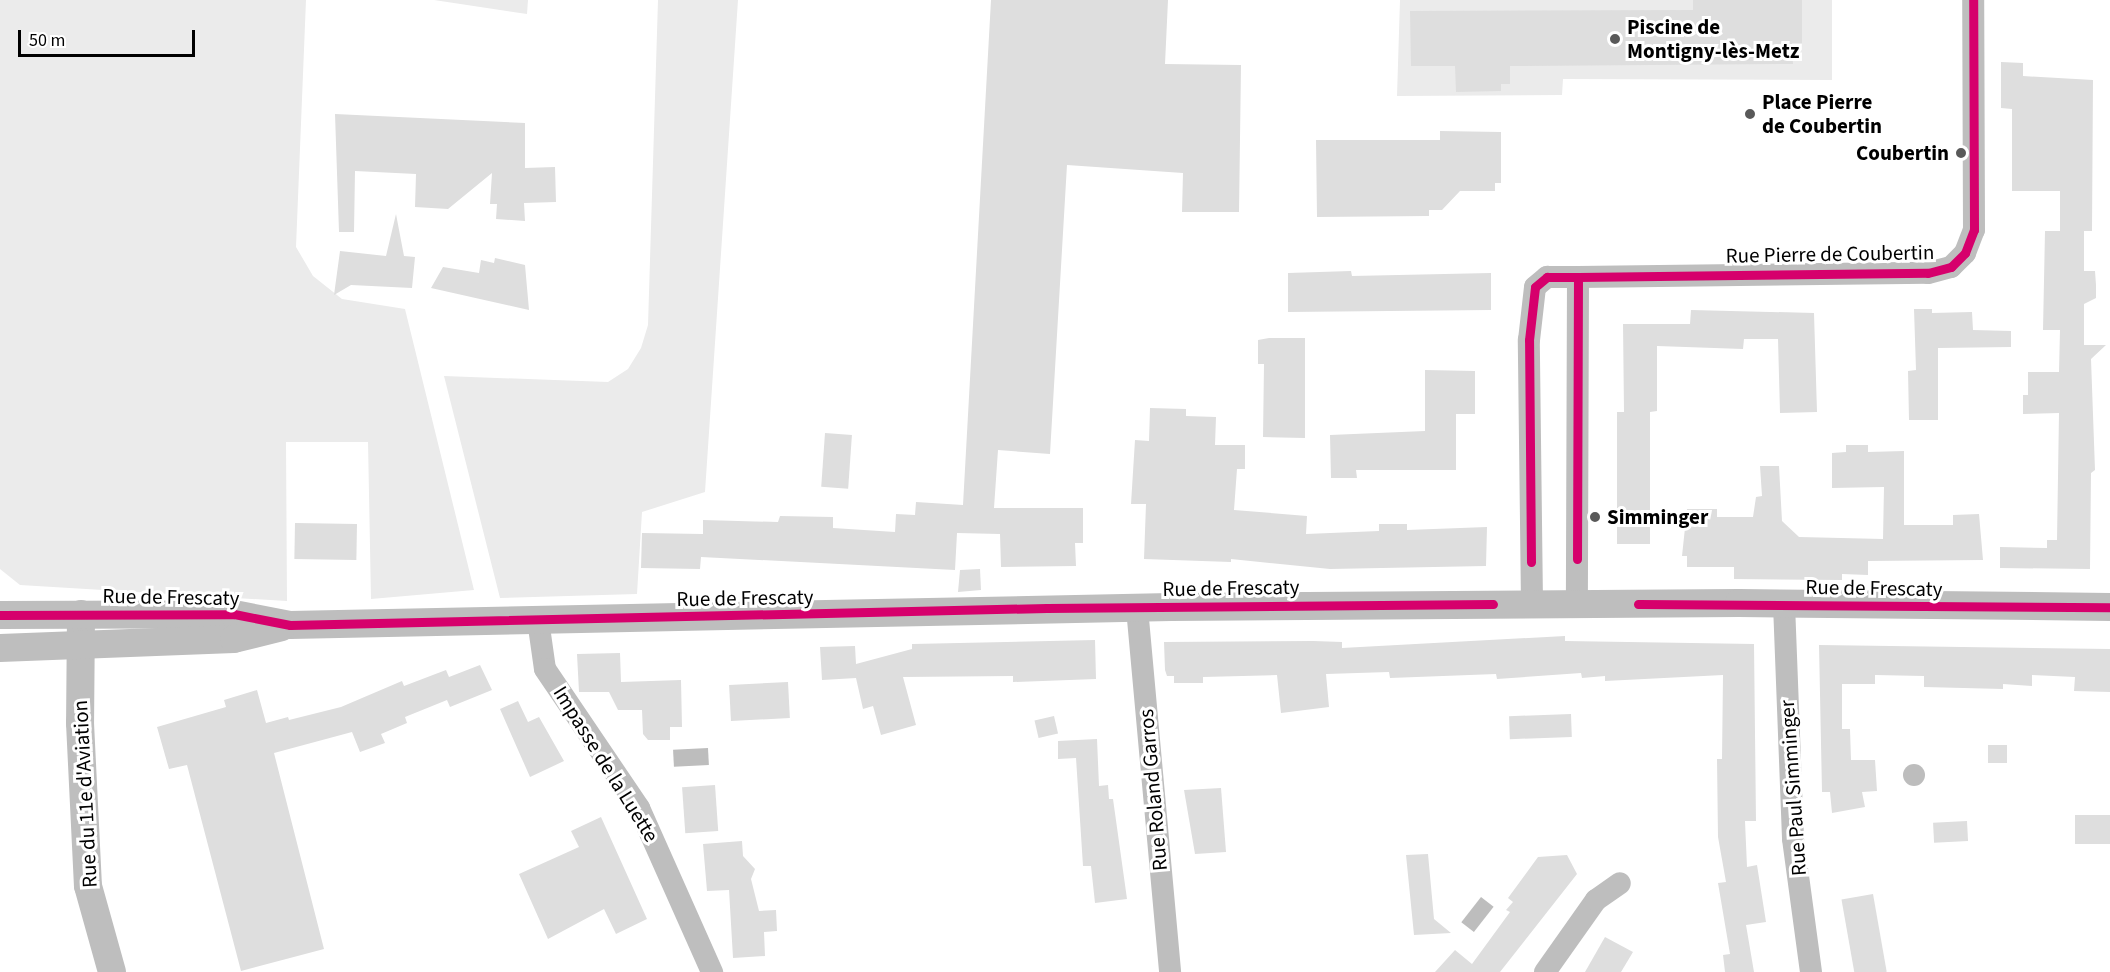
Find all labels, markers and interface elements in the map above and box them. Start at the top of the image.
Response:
place label: Piscine de Montigny-lès-Metz [1627,14,1799,64]
scale bar [21,18,198,56]
text: 50 m [29,28,65,53]
marker: Piscine de Montigny-lès-Metz [1608,32,1622,46]
place label: Place Pierre de Coubertin [1762,89,1882,139]
marker: Place Pierre de Coubertin [1743,107,1757,121]
place label: Coubertin [1856,140,1949,166]
marker: Coubertin [1954,146,1968,160]
street label: Rue Pierre de Coubertin [1726,240,1934,268]
place label: Simminger [1607,504,1708,530]
marker: Simminger [1588,510,1602,524]
street label: Rue de Frescaty [1162,574,1300,602]
street label: Rue de Frescaty [1805,574,1943,602]
street label: Rue de Frescaty [102,583,240,611]
street label: Rue de Frescaty [676,584,814,612]
street label: Impasse de la Luette [548,681,664,847]
street label: Rue du 11e d'Aviation [67,699,103,889]
street label: Rue Paul Simminger [1774,699,1812,877]
street label: Rue Roland Garros [1133,708,1173,872]

